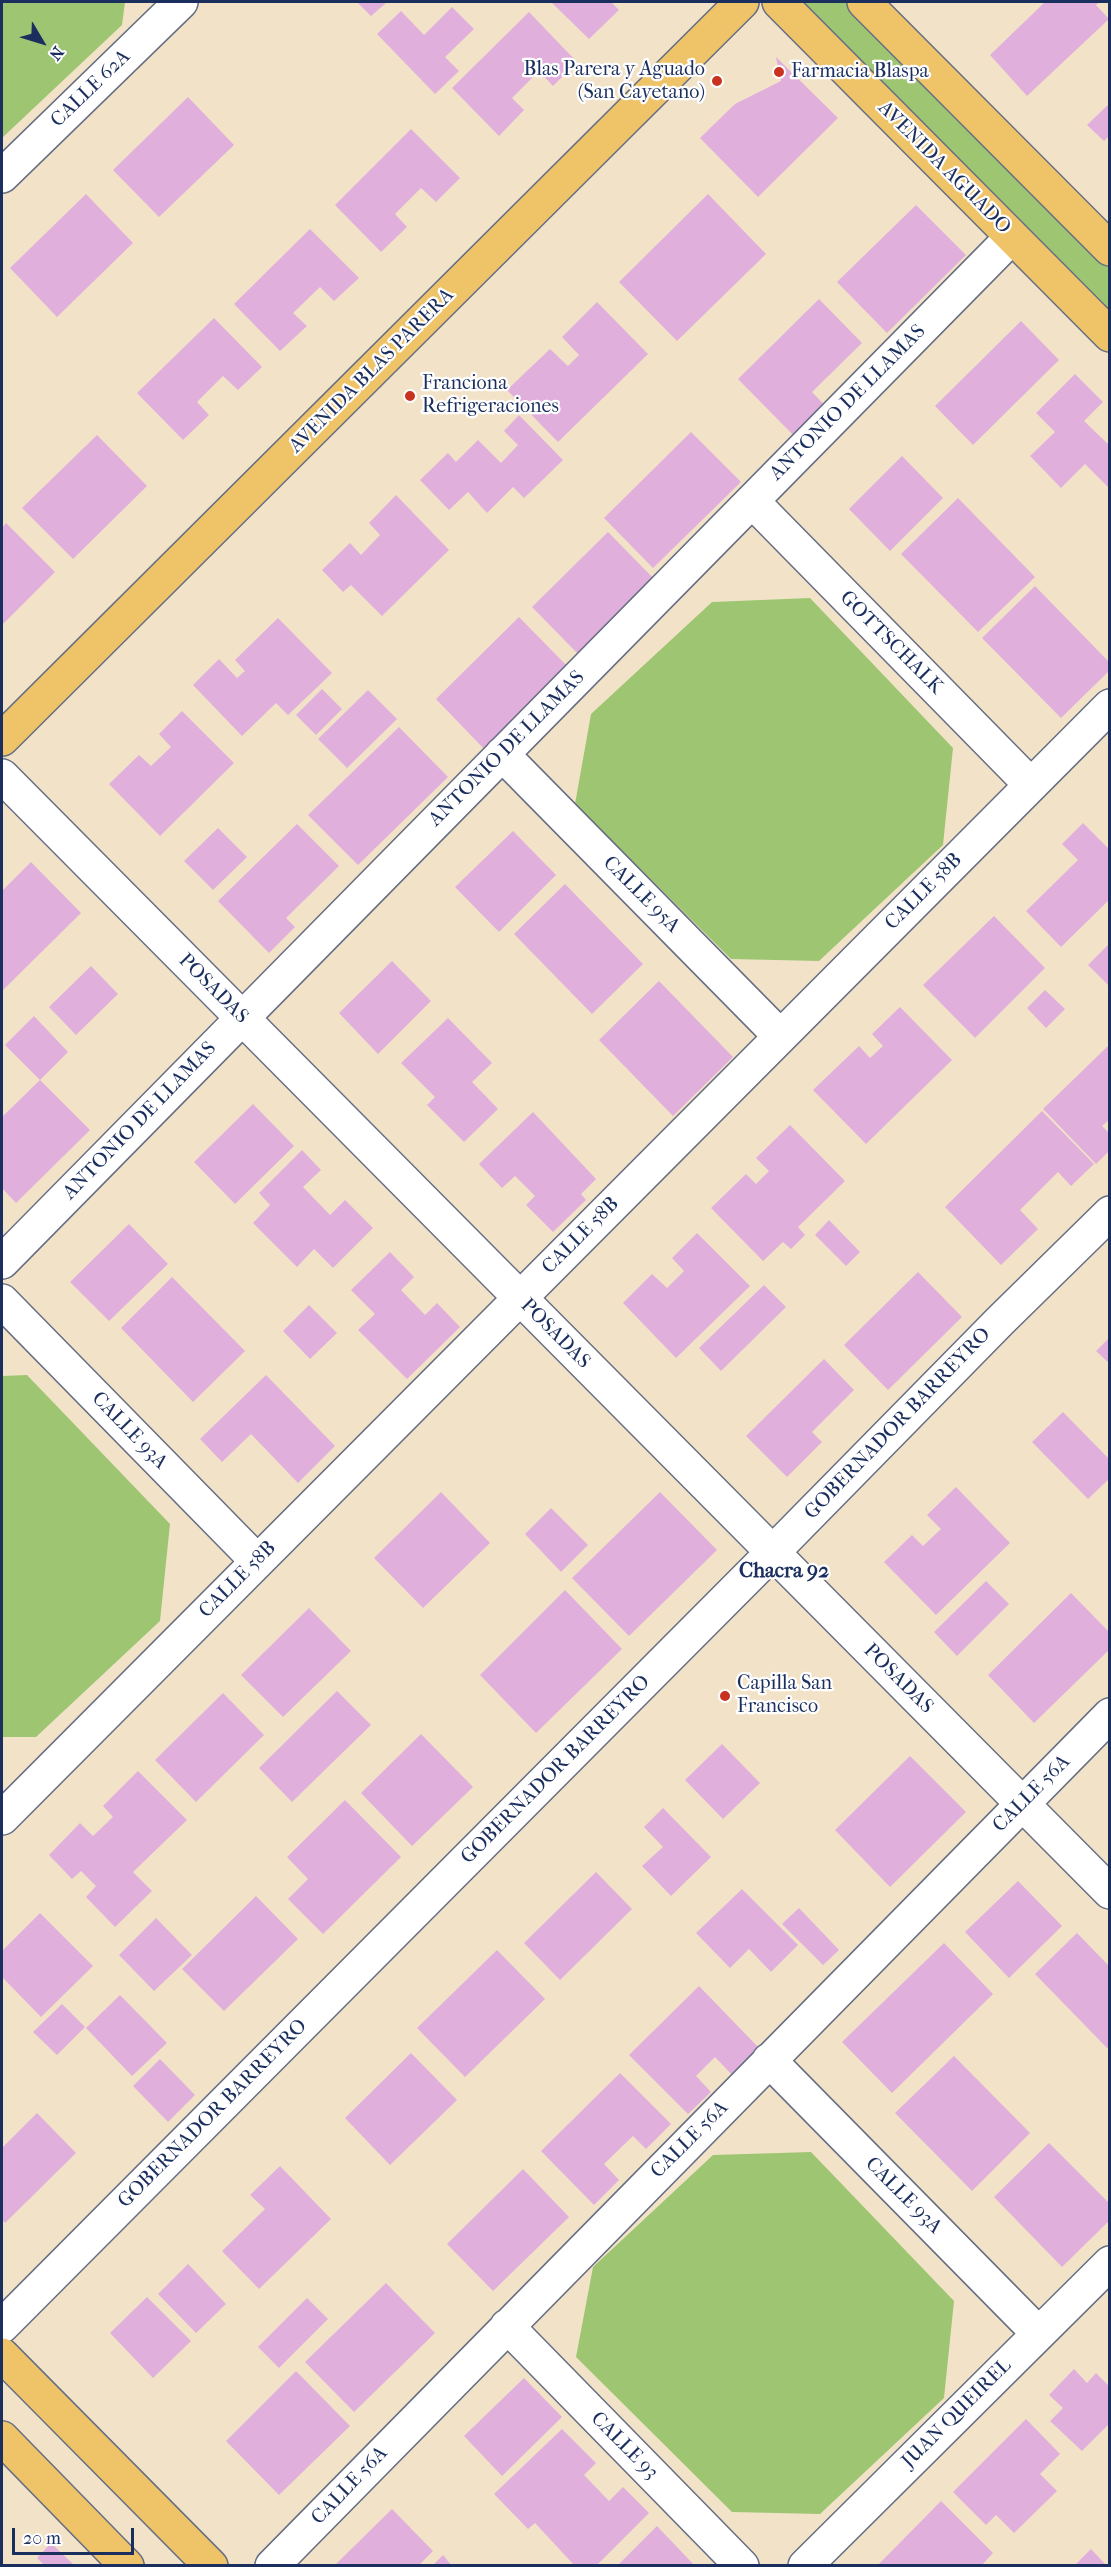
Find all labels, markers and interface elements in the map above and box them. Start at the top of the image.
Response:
north arrow [12,12,72,72]
text: N [45,43,68,64]
street label: CALLE 62A [46,45,136,133]
place label: Blas Parera y Aguado (San Cayetano) [524,58,705,105]
place label: Farmacia Blaspa [791,60,929,84]
marker: Farmacia Blaspa [772,65,786,79]
marker: Blas Parera y Aguado (San Cayetano) [710,74,724,88]
street label: AVENIDA AGUADO [872,96,1016,240]
street label: AVENIDA BLAS PARERA [285,284,459,458]
street label: ANTONIO DE LLAMAS [765,320,931,486]
place label: Franciona Refrigeraciones [422,372,559,419]
marker: Franciona Refrigeraciones [403,389,417,403]
street label: GOTTSCHALK [834,586,948,700]
street label: ANTONIO DE LLAMAS [424,666,590,832]
street label: CALLE 58B [881,849,967,935]
street label: CALLE 95A [597,851,685,939]
street label: POSADAS [173,949,253,1029]
street label: ANTONIO DE LLAMAS [58,1037,222,1205]
street label: CALLE 58B [538,1193,624,1279]
street label: POSADAS [515,1294,595,1374]
street label: GOBERNADOR BARREYRO [800,1323,996,1525]
street label: CALLE 93A [86,1387,172,1475]
street label: CALLE 58B [195,1537,281,1623]
district label: Chacra 92 [739,1559,829,1585]
street label: POSADAS [858,1639,938,1719]
street label: GOBERNADOR BARREYRO [457,1671,655,1869]
place label: Capilla San Francisco [737,1672,832,1719]
marker: Capilla San Francisco [718,1689,732,1703]
street label: CALLE 56A [988,1750,1076,1838]
street label: GOBERNADOR BARREYRO [114,2015,312,2213]
street label: CALLE 56A [646,2096,734,2184]
street label: CALLE 93A [860,2153,946,2239]
street label: JUAN QUEIREL [897,2354,1017,2474]
street label: CALLE 93 [585,2407,663,2485]
street label: CALLE 56A [307,2442,393,2530]
scale bar [15,2516,136,2554]
text: 20 m [23,2528,61,2549]

